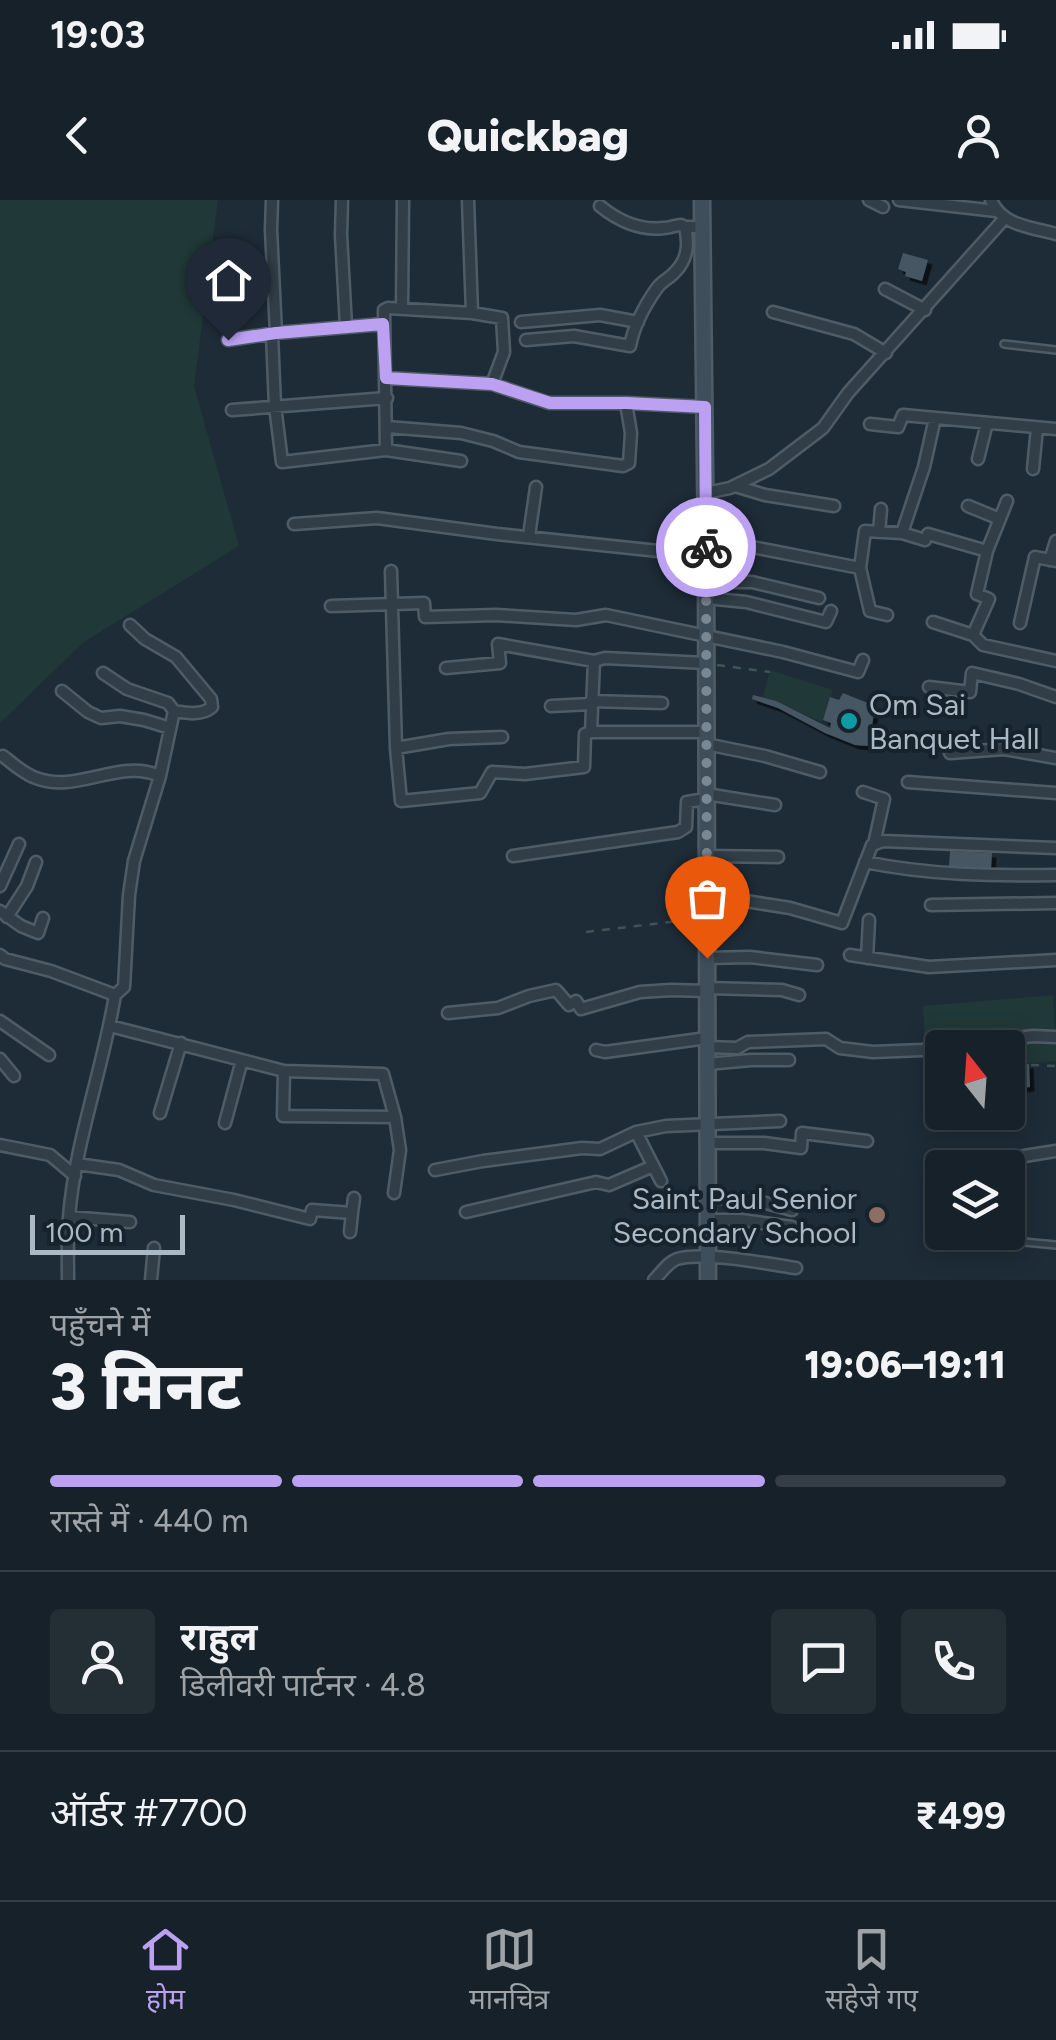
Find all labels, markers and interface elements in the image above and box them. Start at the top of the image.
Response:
text: 19:03 [50,12,145,58]
icon: back [50,108,105,163]
text: Quickbag [427,108,629,162]
icon: person [951,108,1006,163]
pin [186,238,271,341]
icon: home [201,253,256,308]
courier [656,497,756,597]
icon: bike [679,520,734,575]
place label: Om Sai Banquet Hall [869,686,1040,757]
marker: Om Sai Banquet Hall [838,710,860,732]
pin [665,856,750,959]
icon: bag [680,871,735,926]
north arrow [925,1030,1025,1130]
map controls [925,1030,1025,1250]
button: layers [925,1150,1025,1250]
place label: Saint Paul Senior Secondary School [613,1180,857,1251]
marker: Saint Paul Senior Secondary School [866,1204,888,1226]
scale bar [30,1210,185,1254]
text: 100 m [45,1215,123,1249]
text: पहुँचने में [50,1306,150,1344]
text: 19:06–19:11 [804,1342,1006,1388]
text: 3 मिनट [50,1347,242,1425]
text: रास्ते में · 440 m [50,1502,248,1540]
button: person [50,1609,155,1714]
button: chat [771,1609,876,1714]
button: phone [901,1609,1006,1714]
text: राहुल [180,1614,257,1660]
text: डिलीवरी पार्टनर · 4.8 [180,1666,426,1704]
text: ऑर्डर #7700 [50,1790,248,1836]
text: ₹499 [915,1793,1006,1839]
tab: होम [138,1922,193,2020]
tab: मानचित्र [469,1922,549,2020]
tab: सहेजे गए [825,1922,918,2020]

